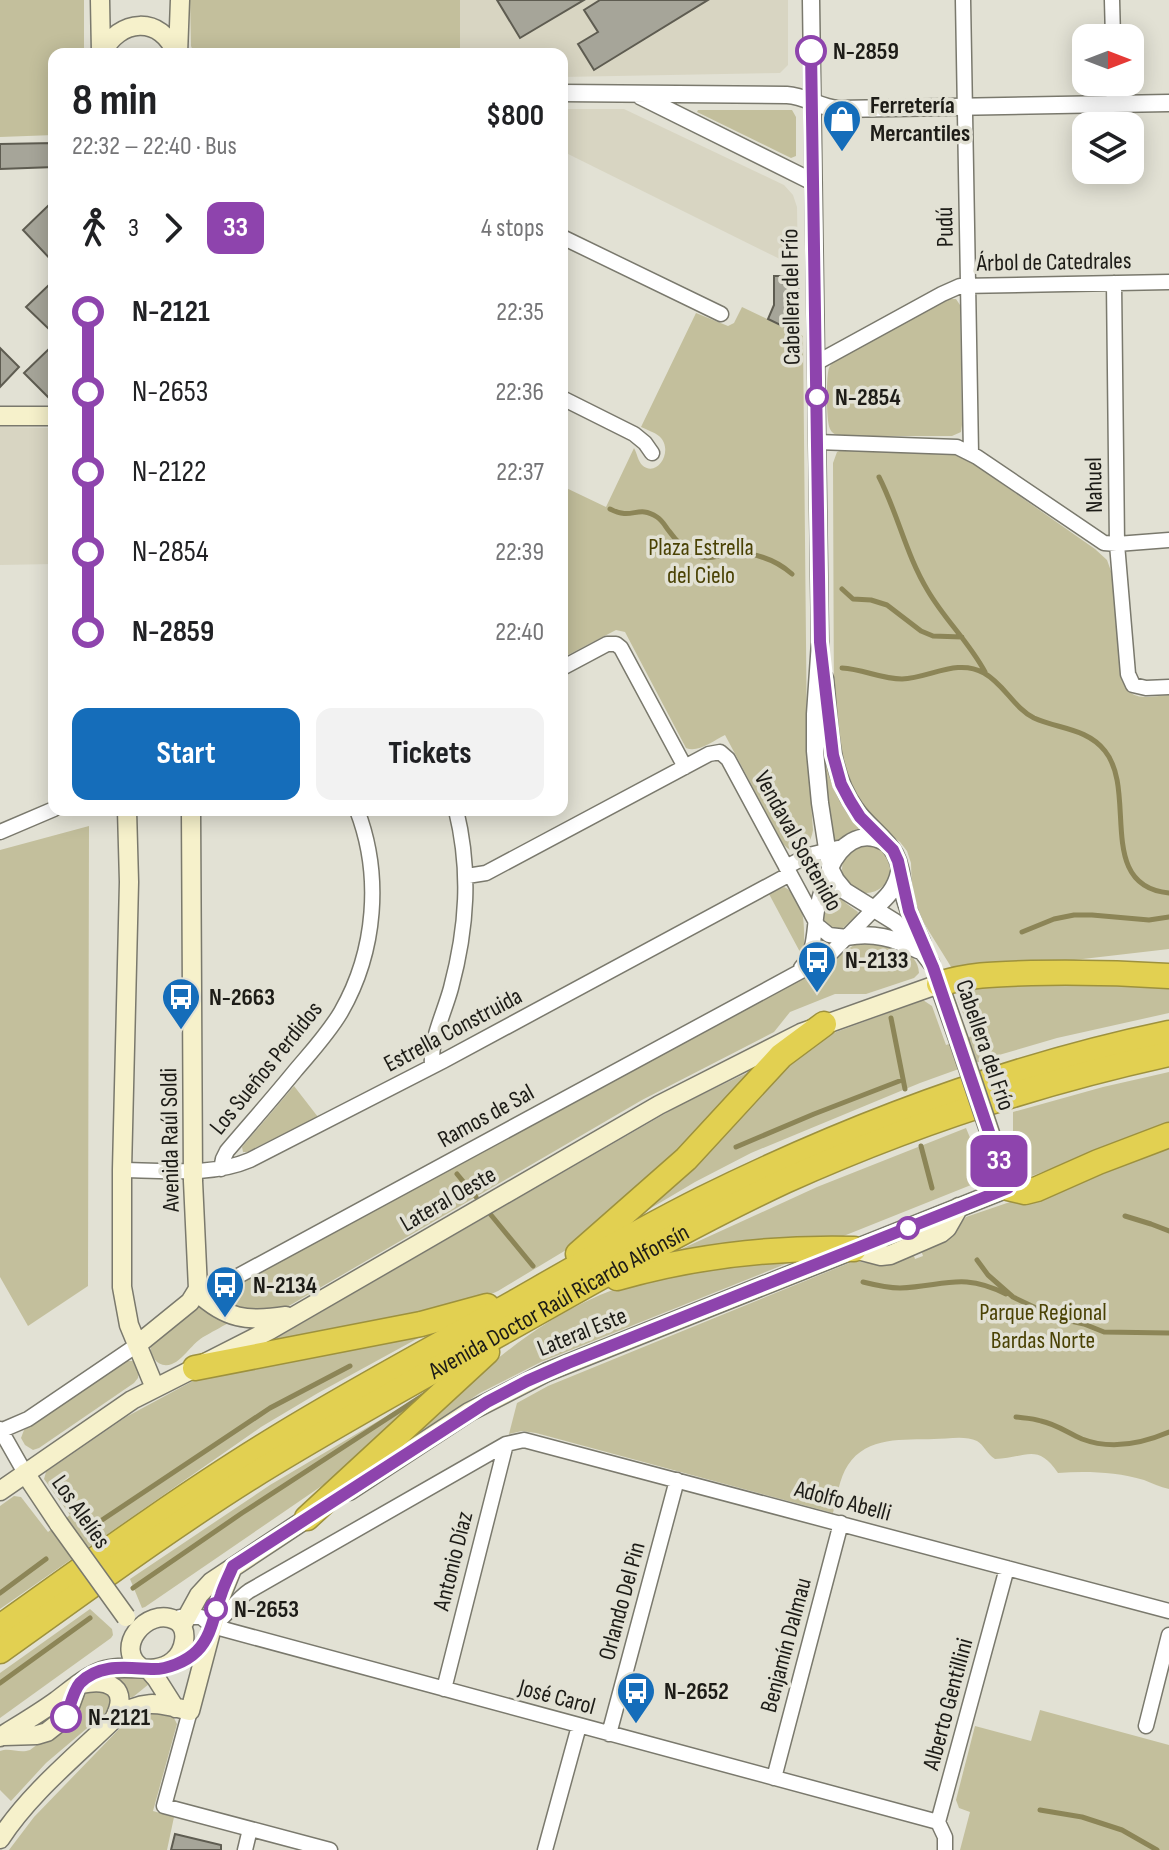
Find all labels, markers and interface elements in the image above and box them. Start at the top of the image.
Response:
north arrow [1072,24,1144,96]
map controls [1072,24,1144,184]
marker: N-2859 [796,36,826,66]
place label: N-2859 [833,37,899,66]
text: 8 min [72,74,157,127]
place label: Ferretería Mercantiles [870,91,970,148]
text: $800 [486,98,544,134]
shop icon: Ferretería Mercantiles [821,98,863,153]
button: layers [1072,112,1144,184]
text: 22:32 – 22:40 · Bus [72,131,237,162]
icon: walk [72,206,116,250]
icon: forward [151,206,195,250]
street label: Pudú [930,207,960,247]
text: 33 [223,211,248,244]
text: 3 [128,213,139,244]
text: 4 stops [481,213,544,244]
street label: Cabellera del Frío [775,228,807,366]
street label: Árbol de Catedrales [975,246,1132,278]
text: N-2121 [132,294,210,330]
text: 22:35 [496,297,544,328]
text: N-2653 [132,374,208,410]
text: 22:36 [495,377,544,408]
place label: N-2854 [835,383,901,412]
marker: N-2854 [806,386,828,408]
text: N-2122 [132,454,206,490]
text: 22:37 [496,457,544,488]
street label: Nahuel [1079,457,1109,513]
park label: Plaza Estrella del Cielo [648,533,754,590]
text: N-2854 [132,534,209,570]
text: 22:39 [495,537,544,568]
text: N-2859 [132,614,214,650]
text: 22:40 [495,617,544,648]
button: Start [72,708,300,800]
button: Tickets [316,708,544,800]
street label: Vendaval Sostenido [748,766,848,916]
bus stop icon: N-2133 [796,939,838,994]
place label: N-2133 [845,946,908,975]
bus stop icon: N-2663 [160,976,202,1031]
street label: Cabellera del Frío [949,976,1021,1114]
street label: Estrella Construida [379,981,527,1079]
place label: N-2663 [209,983,275,1012]
street label: Los Sueños Perdidos [203,996,329,1140]
street label: Avenida Raúl Soldi [154,1068,186,1213]
street label: Ramos de Sal [433,1078,539,1154]
line badge: 33 [963,1135,1035,1187]
text: 33 [986,1144,1012,1177]
street label: Lateral Oeste [395,1160,501,1238]
street label: Avenida Doctor Raúl Ricardo Alfonsín [423,1217,694,1386]
unlabelled marker [897,1217,919,1239]
bus stop icon: N-2134 [204,1264,246,1319]
place label: N-2134 [253,1271,317,1300]
park label: Parque Regional Bardas Norte [979,1298,1107,1355]
street label: Lateral Este [533,1301,631,1363]
street label: Los Alelíes [45,1470,117,1554]
street label: Adolfo Abelli [791,1474,894,1528]
street label: Antonio Díaz [426,1508,479,1614]
street label: Orlando Del Pin [592,1539,652,1663]
street label: Benjamín Dalmau [754,1575,818,1715]
place label: N-2653 [234,1595,299,1624]
marker: N-2653 [205,1598,227,1620]
street label: Alberto Gentillini [916,1635,980,1774]
bus stop icon: N-2652 [615,1670,657,1725]
street label: José Carol [514,1673,599,1721]
place label: N-2652 [664,1677,729,1706]
marker: N-2121 [51,1702,81,1732]
place label: N-2121 [88,1703,151,1732]

